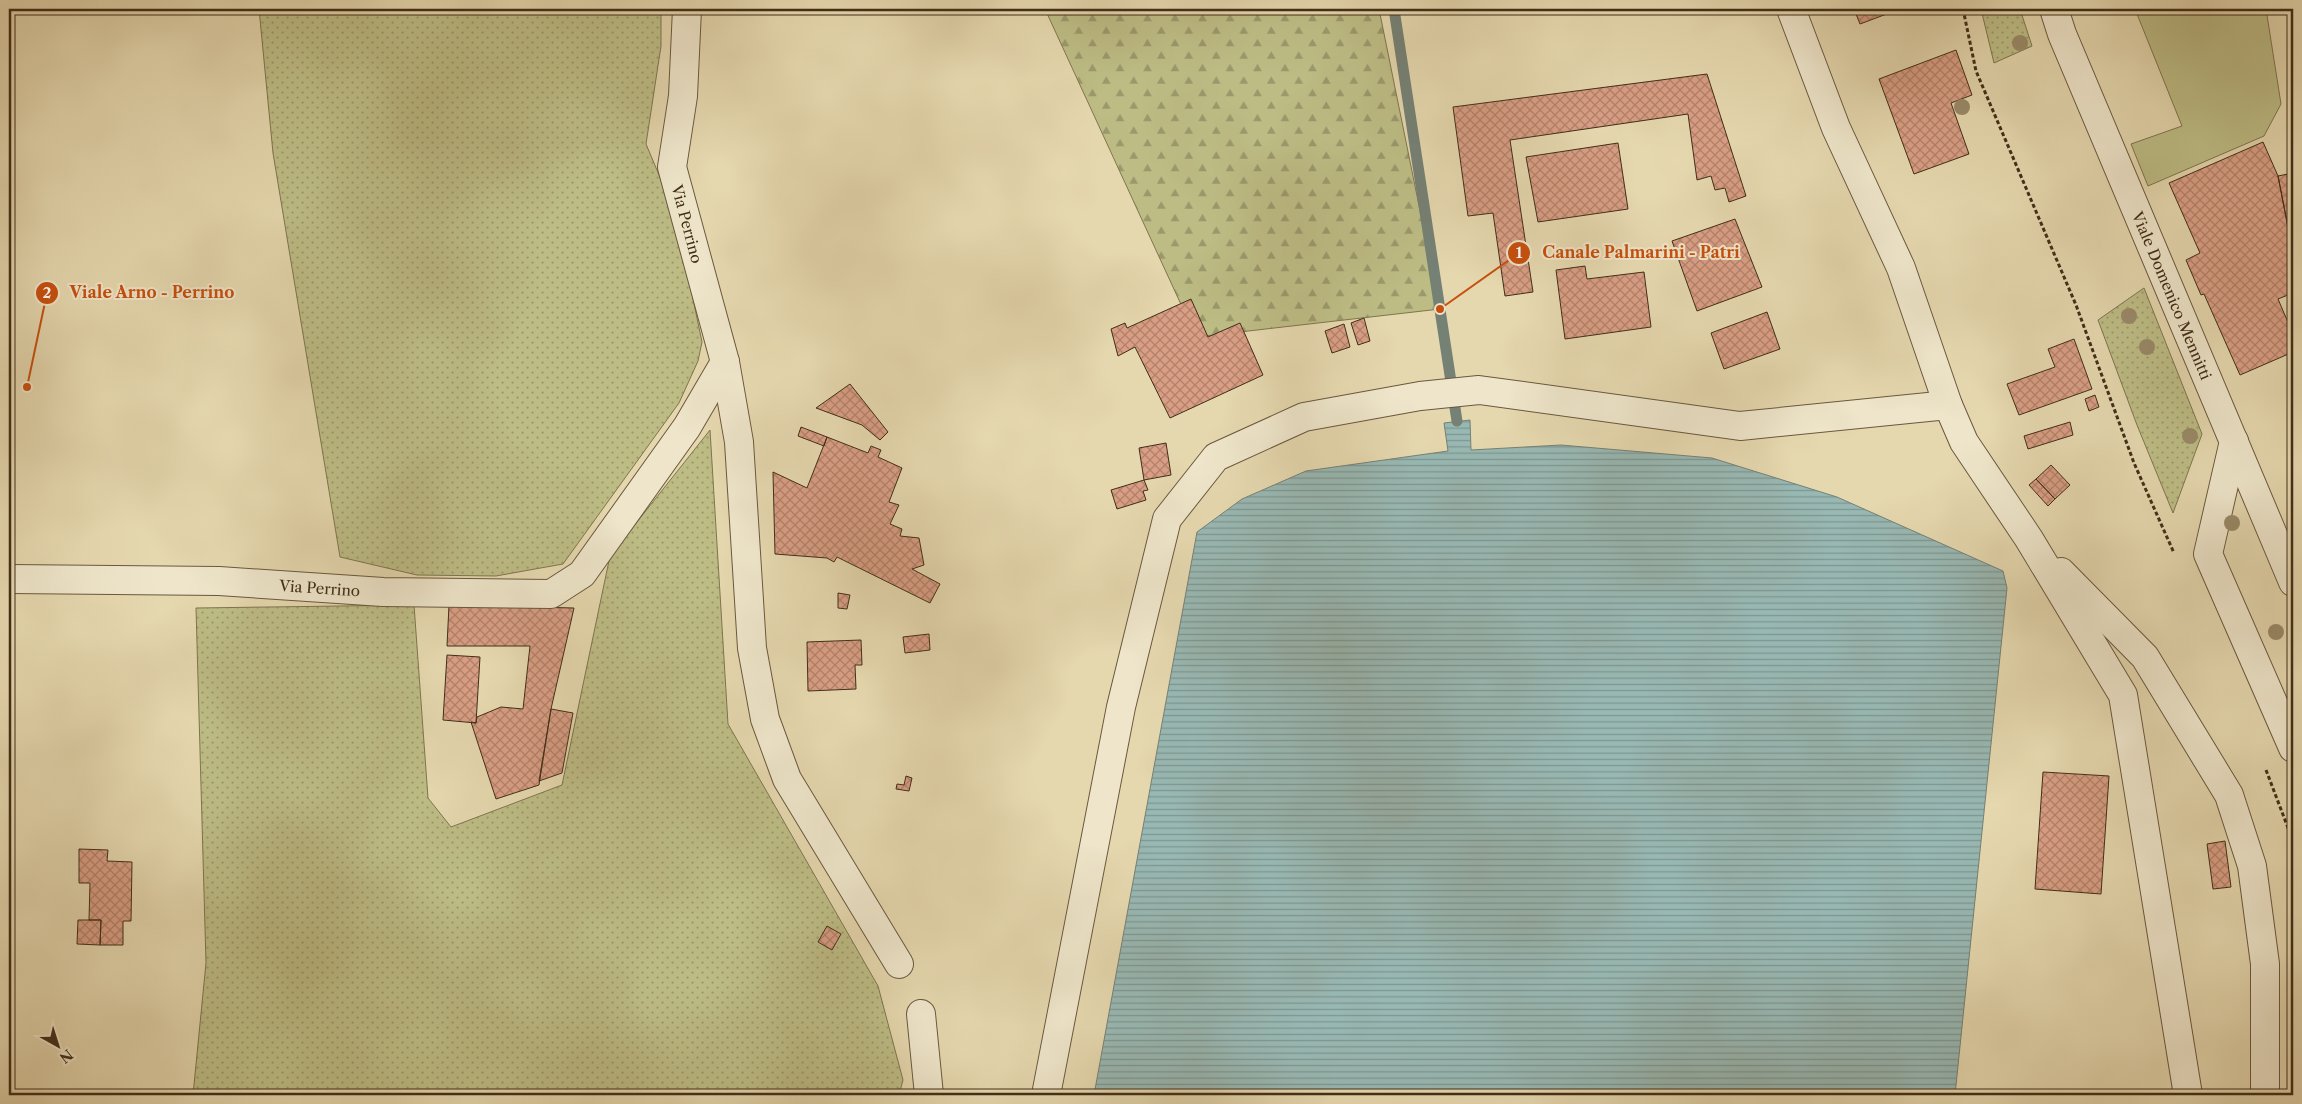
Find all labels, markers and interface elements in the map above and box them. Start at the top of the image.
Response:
street label: Via Perrino [667,182,707,265]
street label: Viale Domenico Mennitti [2128,208,2216,383]
callout: Canale Palmarini - Patri [1507,237,1749,268]
text: Canale Palmarini - Patri [1542,242,1740,262]
text: 1 [1516,243,1523,262]
callout: Viale Arno - Perrino [34,277,244,308]
text: Viale Arno - Perrino [69,282,234,302]
text: 2 [43,283,52,302]
street label: Via Perrino [278,576,361,600]
north arrow [32,1022,82,1072]
text: N [56,1045,77,1067]

